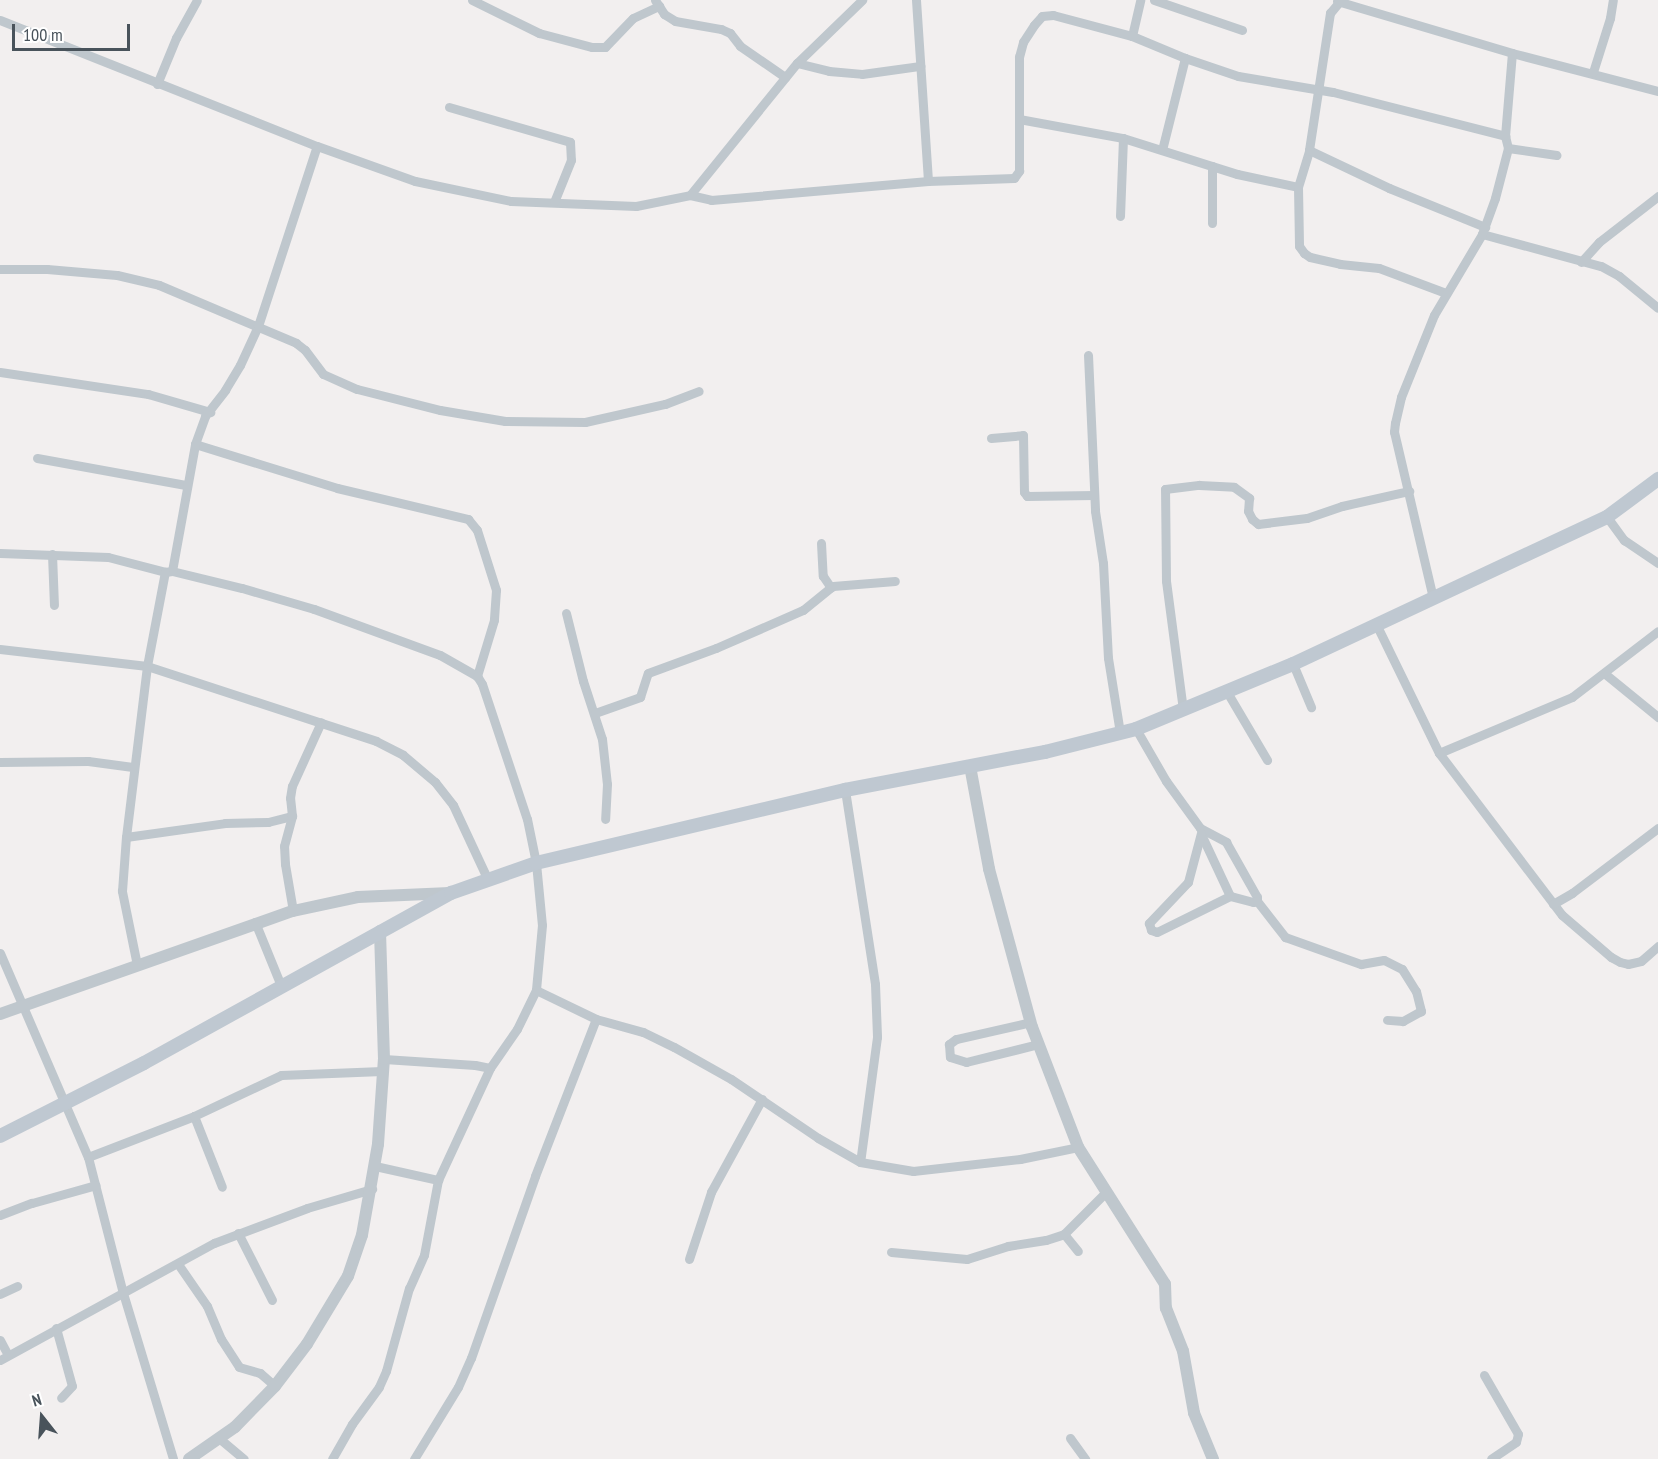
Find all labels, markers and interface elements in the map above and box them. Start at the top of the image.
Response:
scale bar [15,12,134,50]
text: 100 m [23,23,63,46]
north arrow [12,1387,72,1447]
text: N [30,1389,44,1411]

